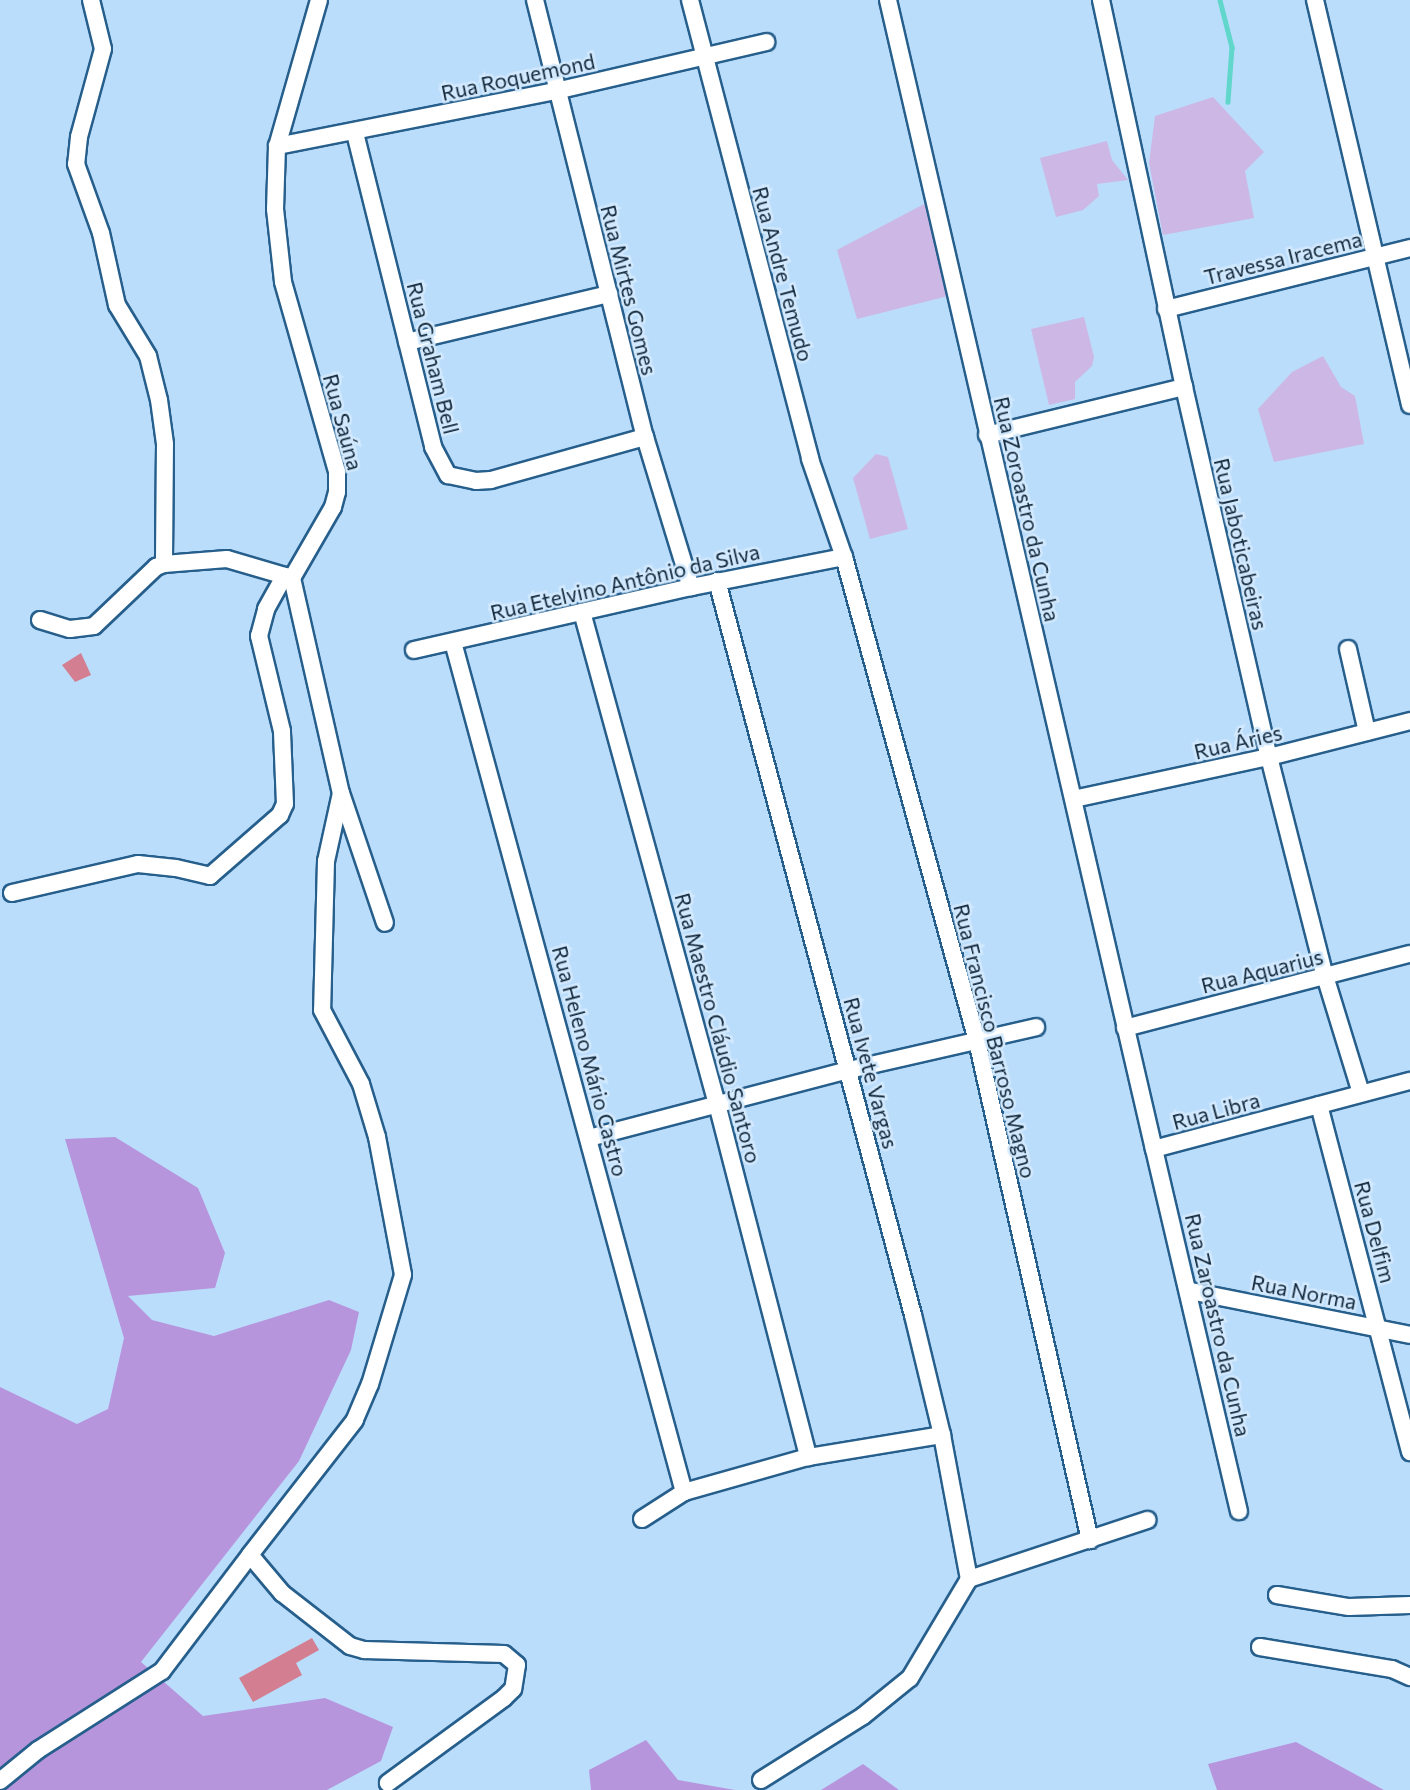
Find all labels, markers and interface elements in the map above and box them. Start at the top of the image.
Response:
street label: Rua Roquemond [439,48,597,106]
street label: Rua Andre Temudo [748,184,818,364]
street label: Rua Mirtes Gomes [596,202,662,378]
street label: Travessa Iracema [1201,226,1365,290]
street label: Rua Graham Bell [402,279,464,437]
street label: Rua Saúna [318,371,368,473]
street label: Rua Zoroastro da Cunha [989,394,1065,624]
street label: Rua Jaboticabeiras [1209,456,1273,632]
street label: Rua Etelvino Antônio da Silva [488,539,762,625]
street label: Rua Áries [1192,720,1284,764]
street label: Rua Maestro Cláudio Santoro [670,890,766,1166]
street label: Rua Francisco Barroso Magno [949,901,1041,1181]
street label: Rua Heleno Mário Castro [547,943,633,1179]
street label: Rua Aquarius [1198,944,1326,998]
street label: Rua Ivete Vargas [839,994,903,1152]
street label: Rua Libra [1169,1087,1263,1135]
street label: Rua Delfim [1349,1178,1401,1286]
street label: Rua Zaroastro da Cunha [1180,1211,1256,1439]
street label: Rua Norma [1249,1269,1359,1315]

